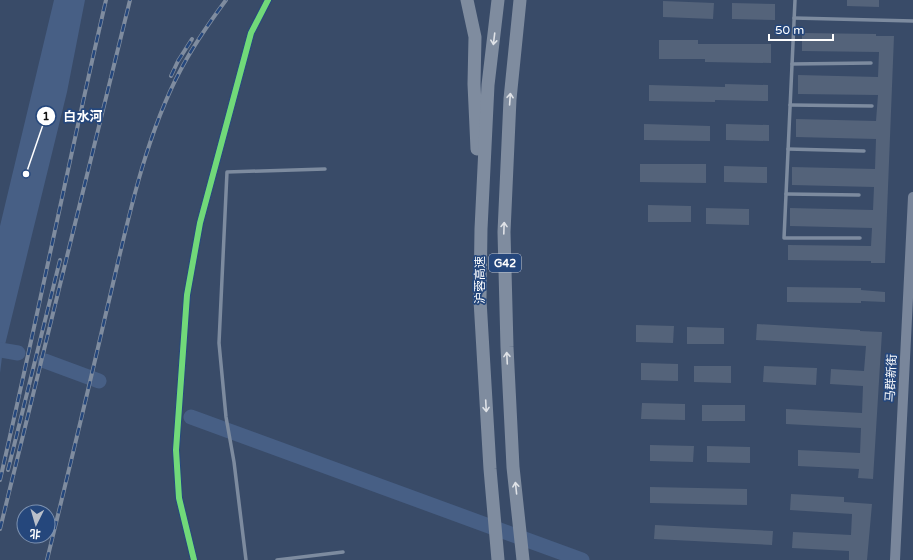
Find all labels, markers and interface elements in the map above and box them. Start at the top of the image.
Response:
scale bar [769,16,833,42]
text: 50 m [775,23,804,37]
one-way arrow [490,32,497,45]
one-way arrow [507,93,514,106]
callout: 白水河 [36,104,111,129]
text: 1 [42,109,50,123]
text: 白水河 [63,109,103,125]
one-way arrow [501,222,508,235]
road number: G42 [489,254,521,272]
street label: 沪蓉高速 [473,256,487,304]
one-way arrow [504,352,511,365]
street label: 马群新街 [883,354,899,402]
one-way arrow [482,399,490,412]
one-way arrow [512,482,519,495]
north arrow [16,504,56,544]
text: 北 [29,527,41,540]

